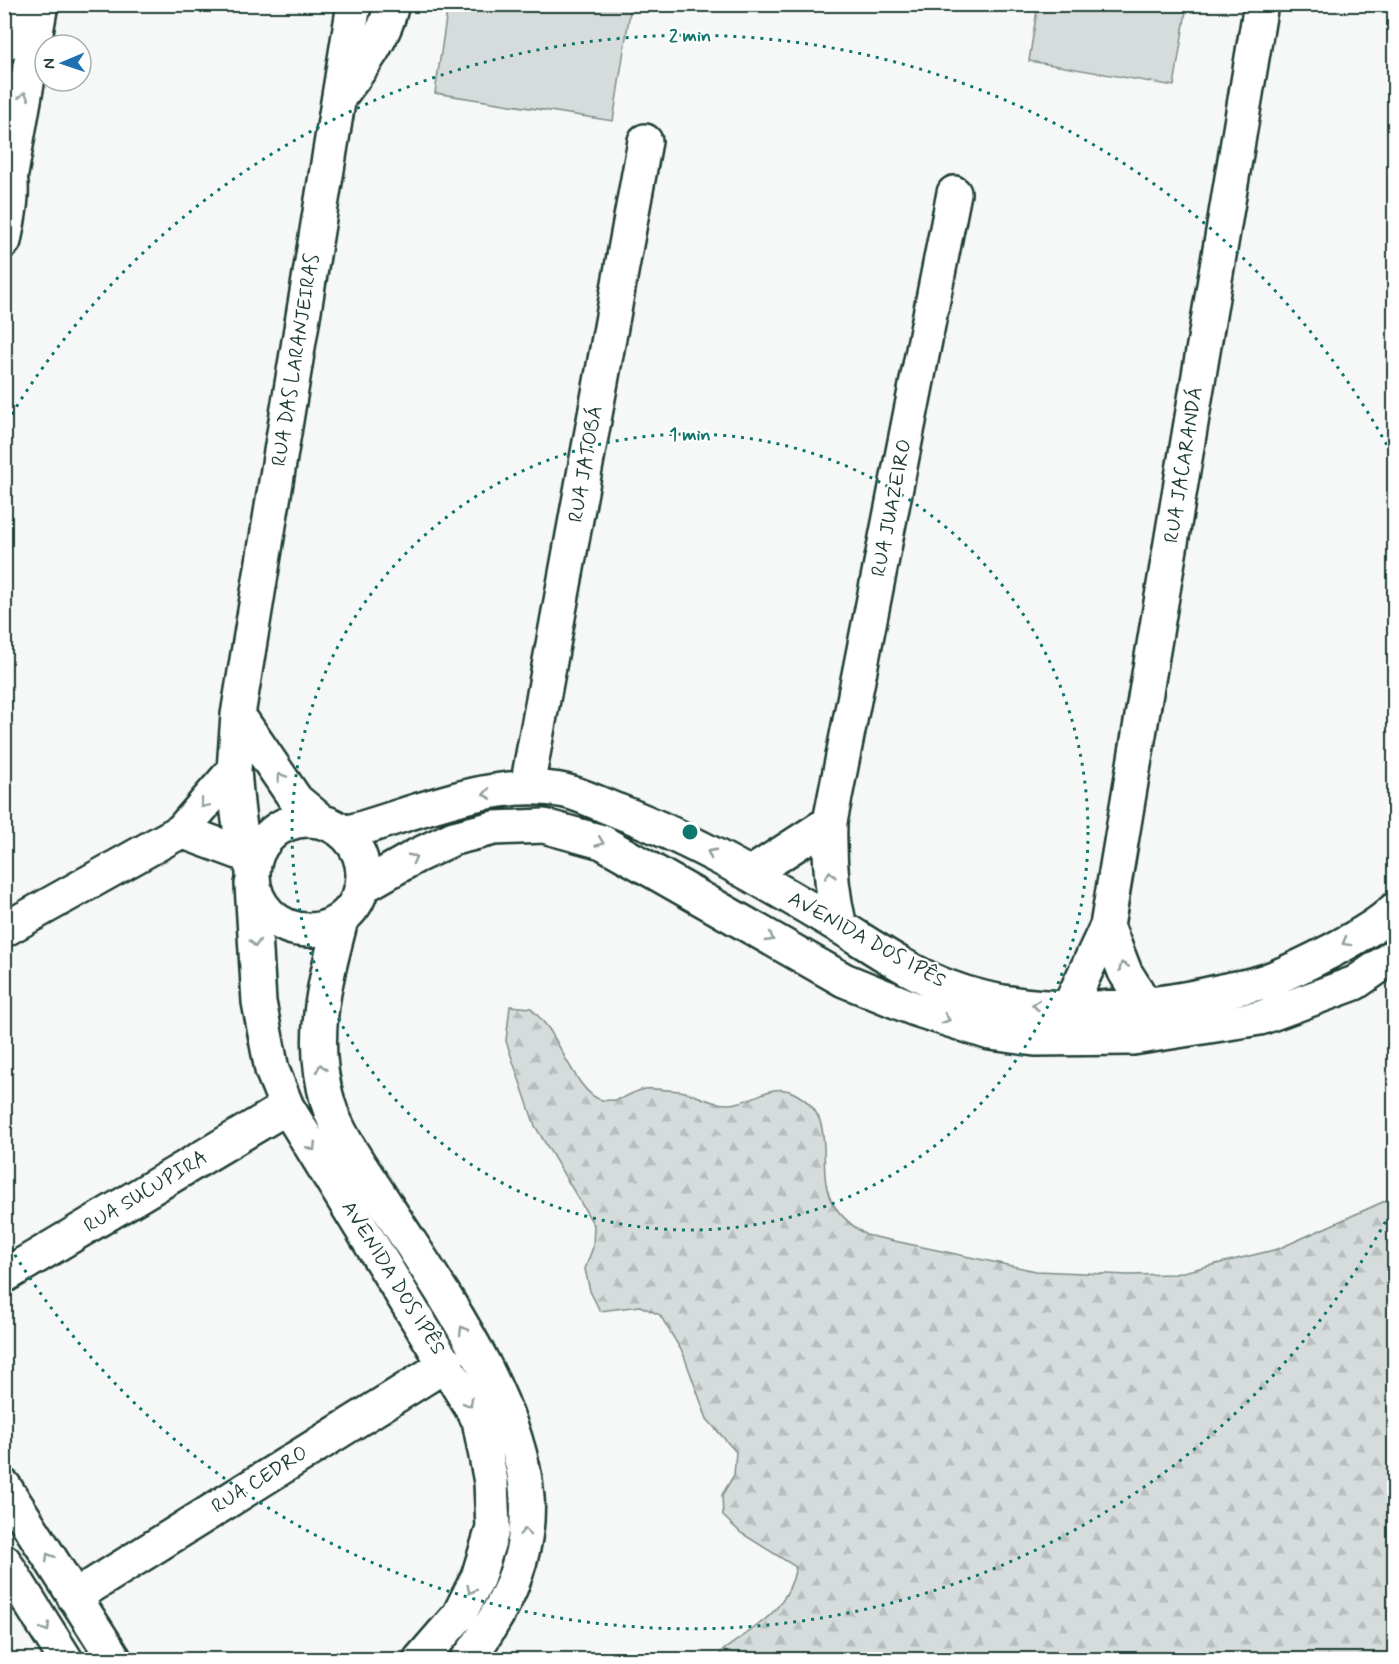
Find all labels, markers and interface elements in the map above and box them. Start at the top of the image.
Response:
text: 2 min [669,24,711,48]
north arrow [33,33,93,93]
text: N [39,58,60,69]
one-way arrow [18,91,30,101]
street label: RUA DAS LARANJEIRAS [266,252,326,468]
street label: RUA JACARANDÁ [1158,385,1210,545]
street label: RUA JATOBÁ [562,403,610,525]
text: 1 min [669,423,711,447]
street label: RUA JUAZEIRO [865,437,919,579]
one-way arrow [277,772,288,783]
one-way arrow [483,787,493,800]
one-way arrow [200,797,211,808]
centre of rings [680,822,700,842]
one-way arrow [594,835,605,848]
one-way arrow [707,849,717,860]
one-way arrow [407,854,417,865]
one-way arrow [824,870,837,879]
street label: AVENIDA DOS IPÊS [783,885,951,995]
one-way arrow [764,930,774,942]
one-way arrow [1341,935,1352,946]
one-way arrow [248,938,261,947]
one-way arrow [1118,962,1130,973]
one-way arrow [1032,999,1041,1012]
one-way arrow [940,1012,951,1024]
one-way arrow [315,1063,328,1073]
one-way arrow [304,1141,315,1152]
street label: RUA SUCUPIRA [79,1144,213,1240]
street label: AVENIDA DOS IPÊS [335,1196,451,1360]
one-way arrow [458,1326,470,1336]
one-way arrow [462,1397,473,1407]
street label: RUA CEDRO [207,1440,313,1520]
one-way arrow [519,1528,532,1537]
one-way arrow [45,1553,57,1563]
one-way arrow [467,1584,479,1595]
one-way arrow [39,1622,51,1632]

